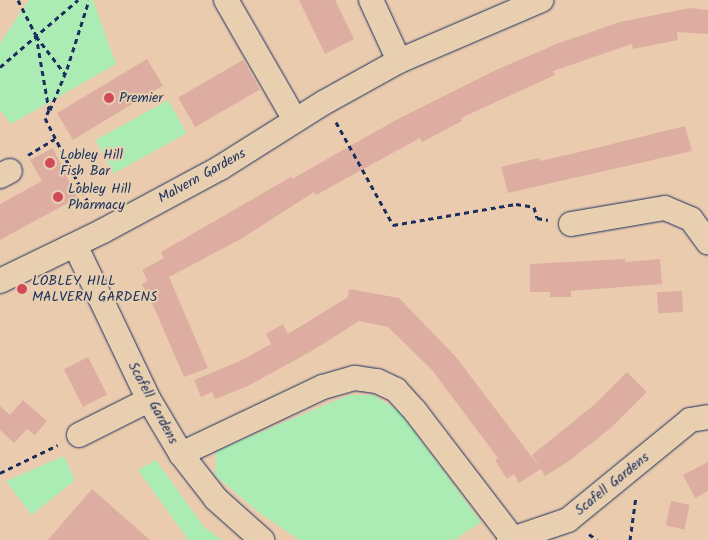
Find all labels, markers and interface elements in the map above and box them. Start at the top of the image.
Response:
place label: Premier [119,90,163,106]
marker: Premier [103,92,115,104]
street label: Malvern Gardens [155,145,249,207]
place label: Lobley Hill Fish Bar [60,147,123,180]
marker: Lobley Hill Fish Bar [44,157,56,169]
place label: Lobley Hill Pharmacy [68,181,131,213]
marker: Lobley Hill Pharmacy [52,191,64,203]
place label: LOBLEY HILL MALVERN GARDENS [32,273,157,306]
marker: LOBLEY HILL MALVERN GARDENS [16,283,28,295]
street label: Scafell Gardens [124,359,182,447]
street label: Scafell Gardens [571,449,653,519]

